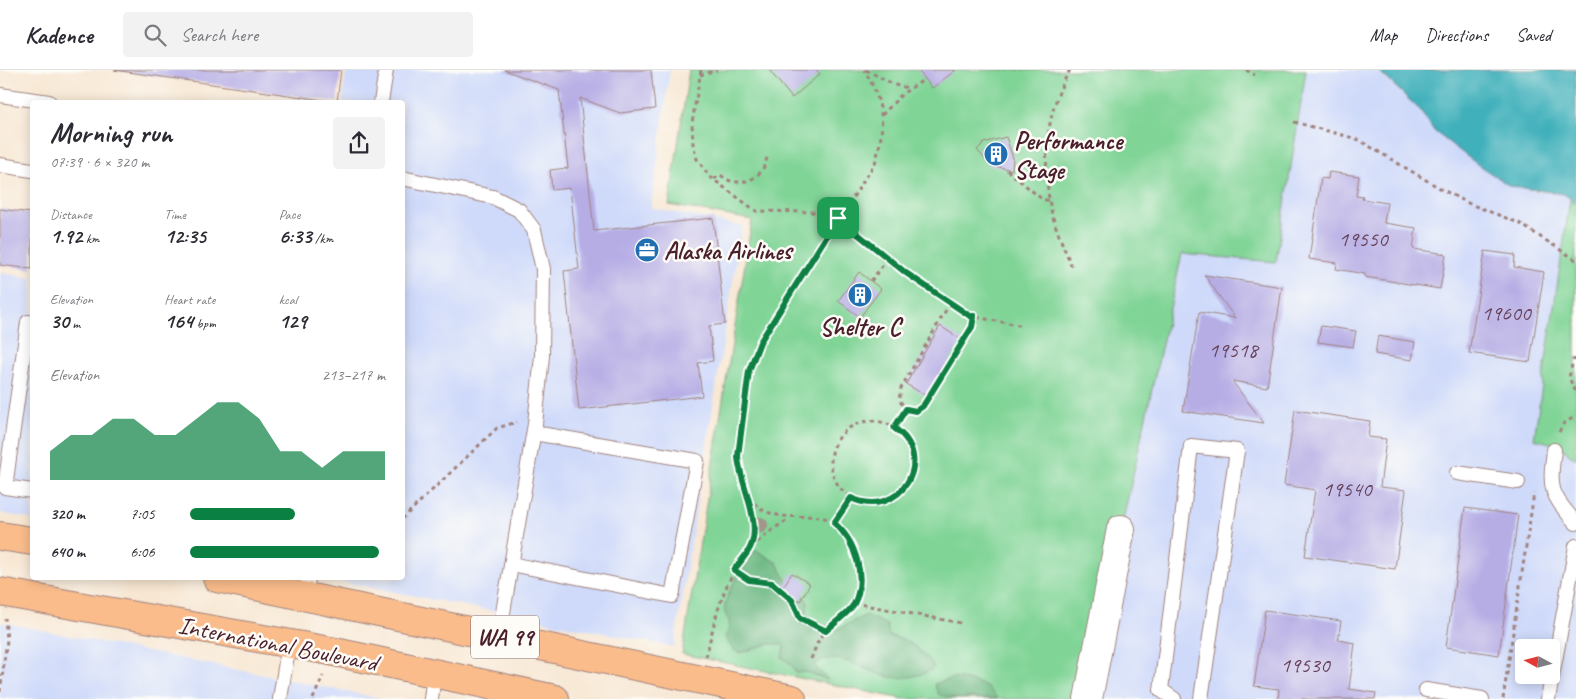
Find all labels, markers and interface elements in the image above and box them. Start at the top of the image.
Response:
search box [123,12,473,57]
text: Kadence [25,20,93,50]
icon: search [141,21,169,49]
text: Search here [181,23,258,47]
text: Map [1370,24,1397,46]
text: Directions [1425,24,1488,46]
text: Saved [1516,24,1551,46]
text: Morning run [50,115,172,150]
button: share [333,117,385,169]
place label: Performance Stage [1014,125,1125,186]
building icon: Performance Stage [983,141,1009,167]
text: 07:39 · 6 × 320 m [50,152,149,172]
pin [817,197,859,239]
icon: arrive [824,204,852,232]
text: Distance [50,206,92,223]
text: Time [164,206,186,223]
text: Pace [279,206,300,223]
text: 1.92 [50,223,82,249]
text: 12:35 [164,223,206,249]
text: 6:33 [279,223,312,249]
house number: 19550 [1338,225,1390,253]
text: km [82,230,99,247]
text: /km [312,230,333,247]
place label: Alaska Airlines [664,235,794,267]
office icon: Alaska Airlines [634,237,660,263]
building icon: Shelter C [847,282,873,308]
text: Elevation [50,291,93,308]
text: Heart rate [164,291,215,308]
text: kcal [279,291,297,308]
house number: 19600 [1481,299,1533,327]
text: 30 [50,308,69,334]
text: 164 [164,308,193,334]
text: 129 [279,308,307,334]
place label: Shelter C [819,311,904,343]
text: m [69,315,80,332]
text: bpm [193,315,216,332]
house number: 19518 [1208,336,1260,364]
text: Elevation [50,365,99,385]
text: 213–217 m [322,365,385,385]
house number: 19540 [1322,475,1374,503]
text: 320 m [50,504,85,524]
text: 7:05 [130,504,155,524]
text: 640 m [50,542,85,562]
text: 6:06 [130,542,155,562]
street label: International Boulevard [176,609,384,680]
road number: WA 99 [471,616,539,658]
north arrow [1515,639,1560,684]
map controls [1515,639,1560,684]
house number: 19530 [1280,651,1332,679]

